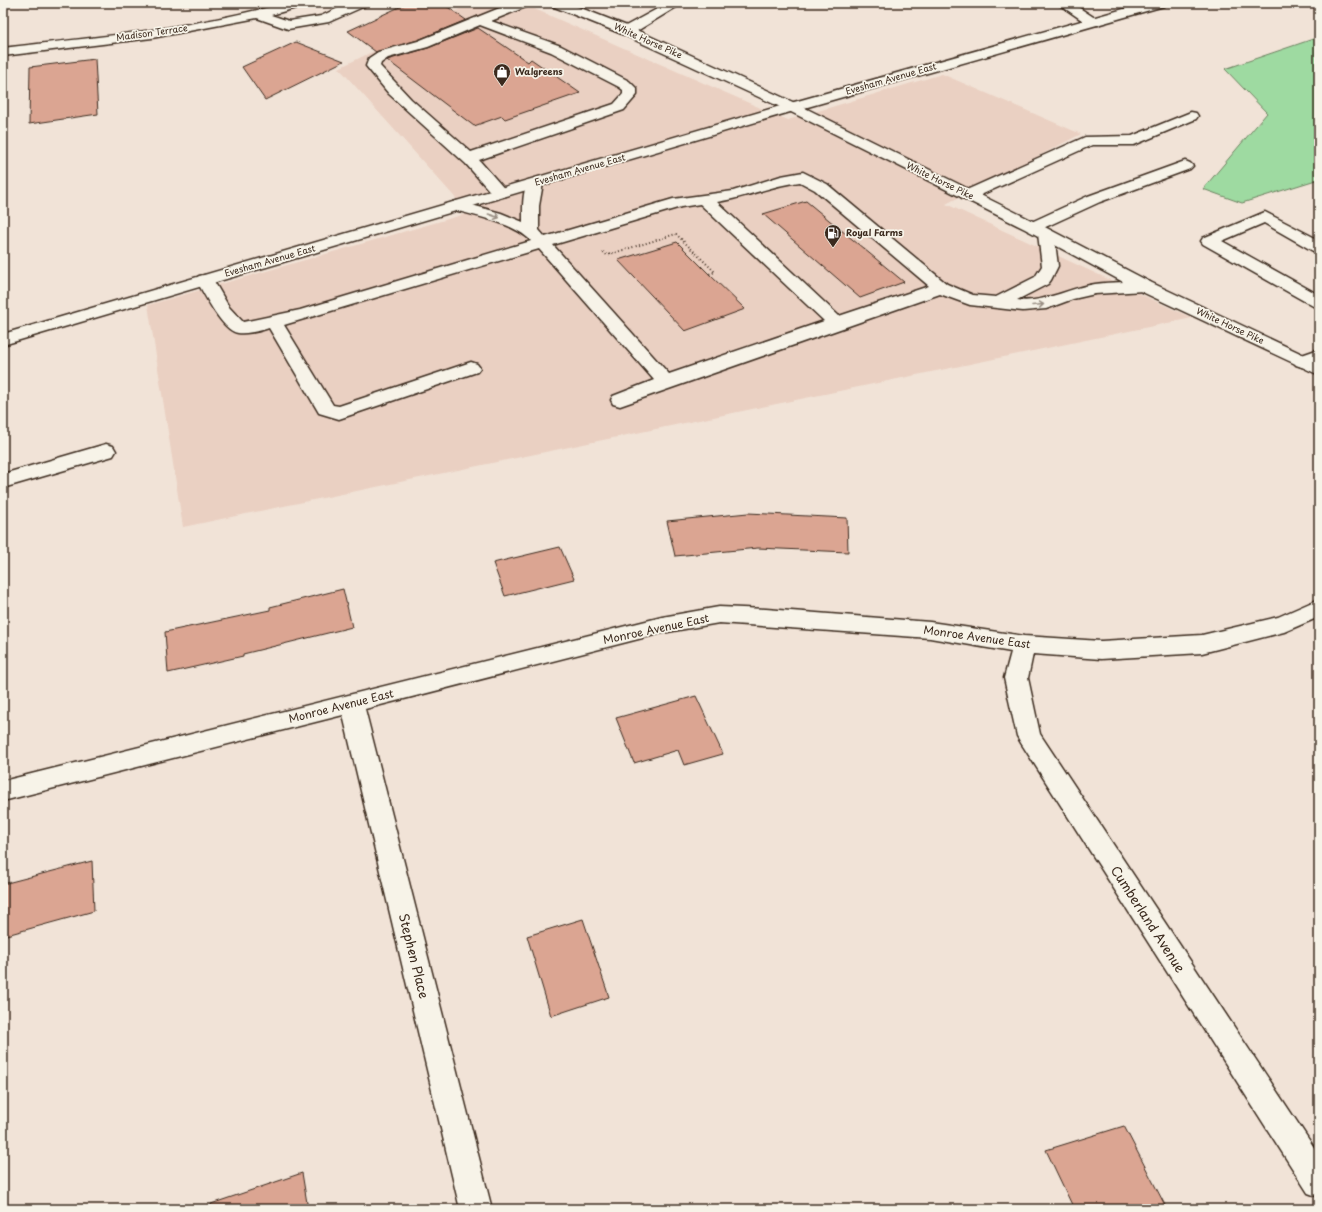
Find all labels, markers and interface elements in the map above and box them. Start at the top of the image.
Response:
street label: White Horse Pike [612,19,685,62]
street label: Madison Terrace [115,20,189,44]
street label: Evesham Avenue East [844,58,938,98]
shop icon: Walgreens [492,62,512,87]
place label: Walgreens [515,64,563,78]
street label: Evesham Avenue East [533,149,627,189]
street label: White Horse Pike [904,158,977,203]
one-way arrow [488,213,500,221]
fuel station icon: Royal Farms [823,223,843,248]
place label: Royal Farms [846,225,903,239]
street label: Evesham Avenue East [223,240,317,280]
one-way arrow [1031,301,1044,308]
street label: White Horse Pike [1194,303,1267,347]
street label: Monroe Avenue East [601,609,711,648]
street label: Monroe Avenue East [922,621,1032,653]
street label: Monroe Avenue East [287,684,396,727]
street label: Cumberland Avenue [1107,862,1190,976]
street label: Stephen Place [395,911,434,1000]

